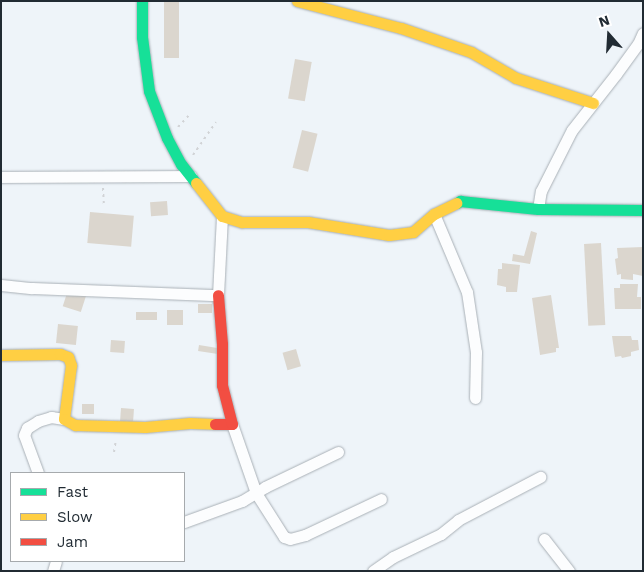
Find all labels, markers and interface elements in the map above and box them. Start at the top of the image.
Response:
north arrow [584,10,634,60]
text: N [597,12,612,30]
legend [10,472,185,562]
text: Fast [57,483,88,501]
text: Slow [57,508,93,526]
text: Jam [57,533,88,551]

